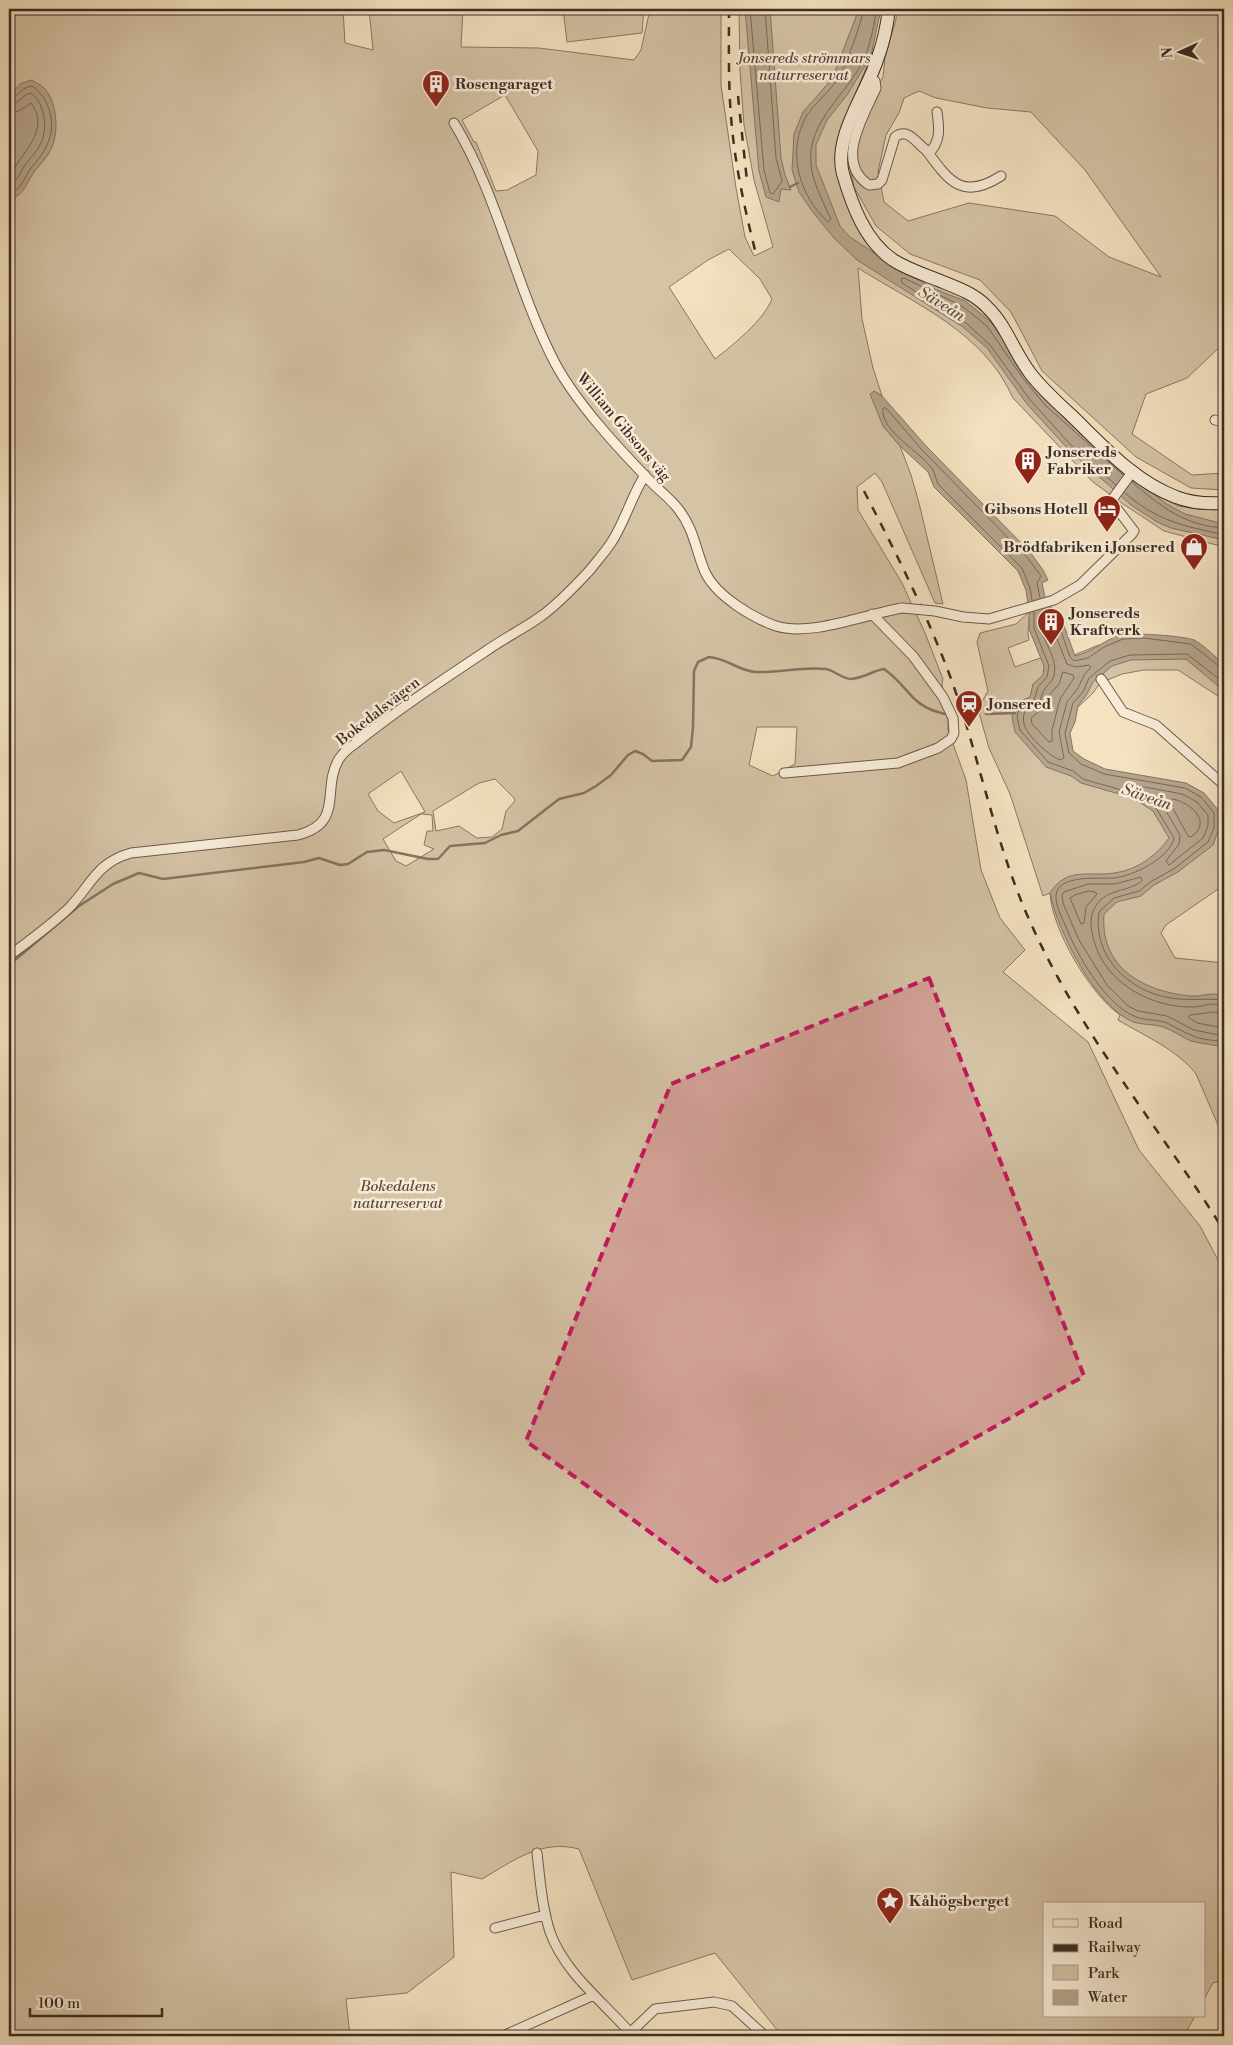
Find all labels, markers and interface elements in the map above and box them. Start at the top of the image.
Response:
north arrow [1156,28,1206,78]
text: N [1159,47,1177,59]
park label: Jonsereds strömmars naturreservat [735,49,871,85]
building icon: Rosengaraget [421,69,451,108]
place label: Rosengaraget [455,75,553,94]
water label: Säveån [914,282,969,326]
street label: William Gibsons väg [572,368,675,486]
place label: Jonsereds Fabriker [1045,443,1117,479]
building icon: Jonsereds Fabriker [1013,446,1043,485]
hotel icon: Gibsons Hotell [1092,494,1122,533]
place label: Gibsons Hotell [984,500,1088,519]
shop icon: Brödfabriken i Jonsered [1179,532,1209,571]
place label: Brödfabriken i Jonsered [1003,538,1176,557]
place label: Jonsereds Kraftverk [1068,604,1141,640]
building icon: Jonsereds Kraftverk [1036,607,1066,646]
street label: Bokedalsvägen [332,673,424,751]
station icon: Jonsered [954,689,984,728]
place label: Jonsered [986,695,1052,714]
water label: Säveån [1119,779,1175,815]
park label: Bokedalens naturreservat [353,1177,444,1213]
place icon: Kåhögsberget [875,1886,905,1925]
place label: Kåhögsberget [909,1892,1010,1911]
legend [1043,1902,1206,2018]
text: Road [1088,1914,1123,1933]
text: Railway [1088,1938,1142,1957]
text: Park [1088,1964,1120,1983]
scale bar [30,1985,162,2017]
text: Water [1087,1988,1128,2007]
text: 100 m [38,1994,80,2013]

